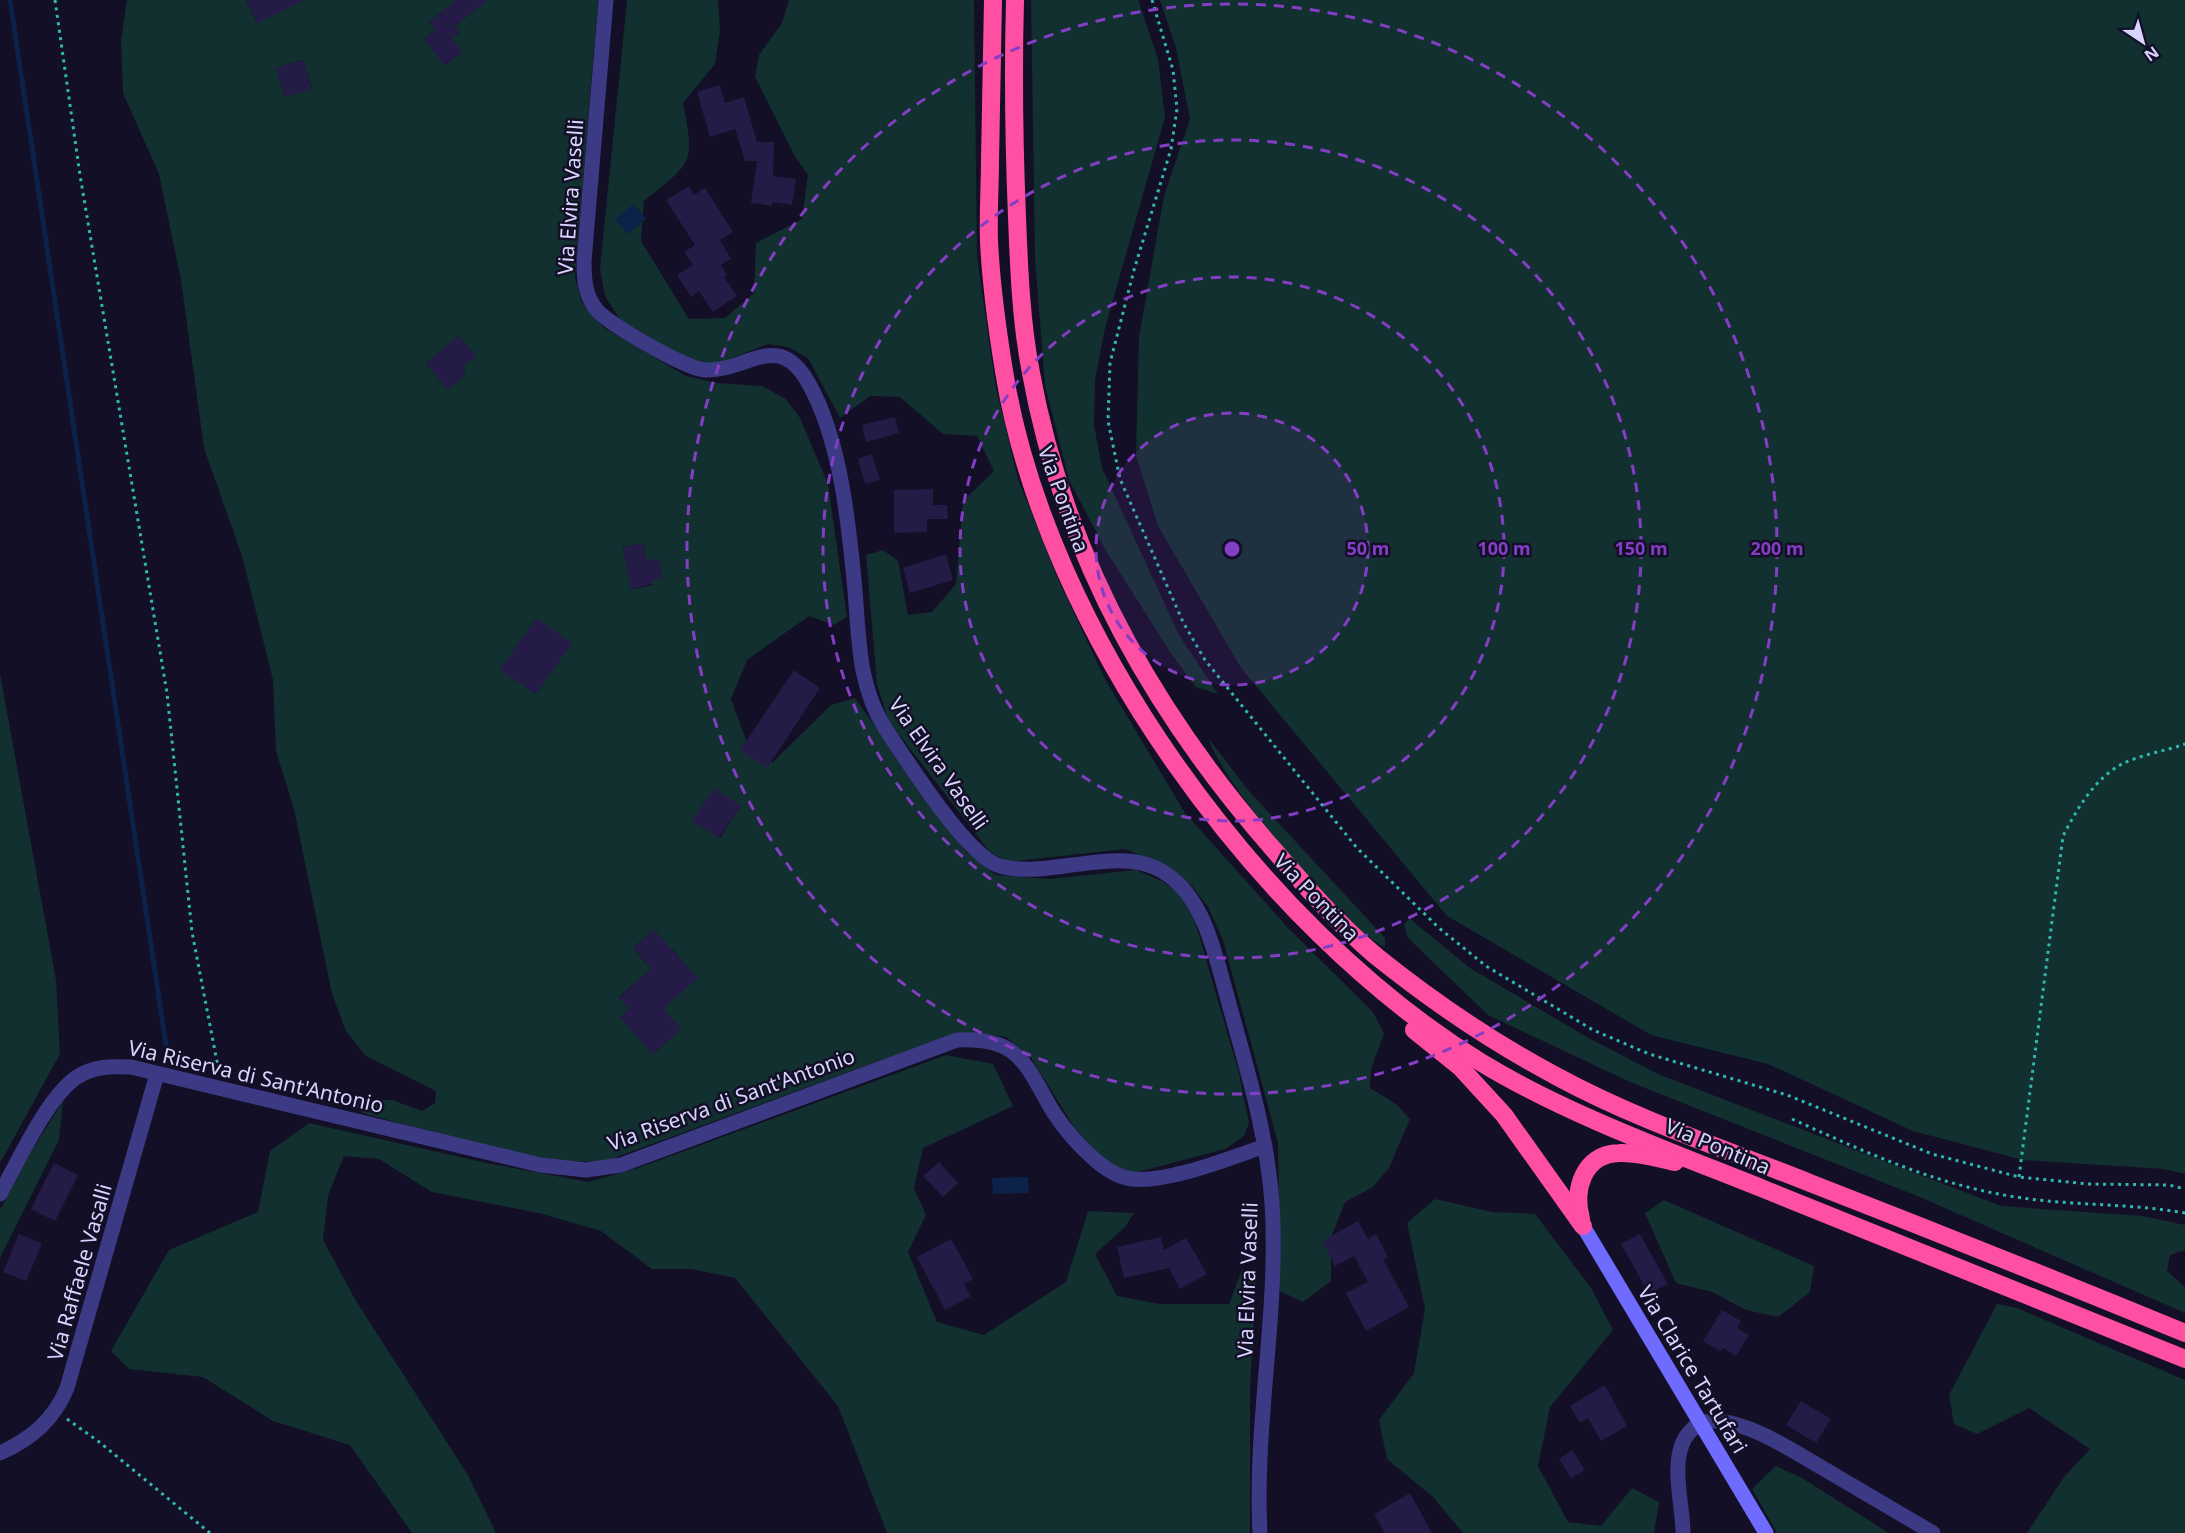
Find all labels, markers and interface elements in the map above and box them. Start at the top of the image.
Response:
north arrow [2113,12,2173,72]
text: N [2140,41,2164,67]
street label: Via Elvira Vaselli [551,118,589,276]
street label: Via Pontina [1032,442,1096,556]
text: 50 m [1347,536,1389,560]
text: 100 m [1477,536,1531,560]
text: 150 m [1614,536,1668,560]
text: 200 m [1750,536,1804,560]
centre of rings [1222,539,1242,559]
street label: Via Elvira Vaselli [883,691,995,835]
street label: Via Pontina [1268,847,1366,947]
street label: Via Riserva di Sant'Antonio [126,1033,386,1119]
street label: Via Riserva di Sant'Antonio [603,1041,859,1157]
street label: Via Pontina [1661,1111,1775,1181]
street label: Via Raffaele Vasalli [40,1180,118,1364]
street label: Via Elvira Vaselli [1230,1202,1264,1358]
street label: Via Clarice Tartufari [1632,1280,1754,1458]

